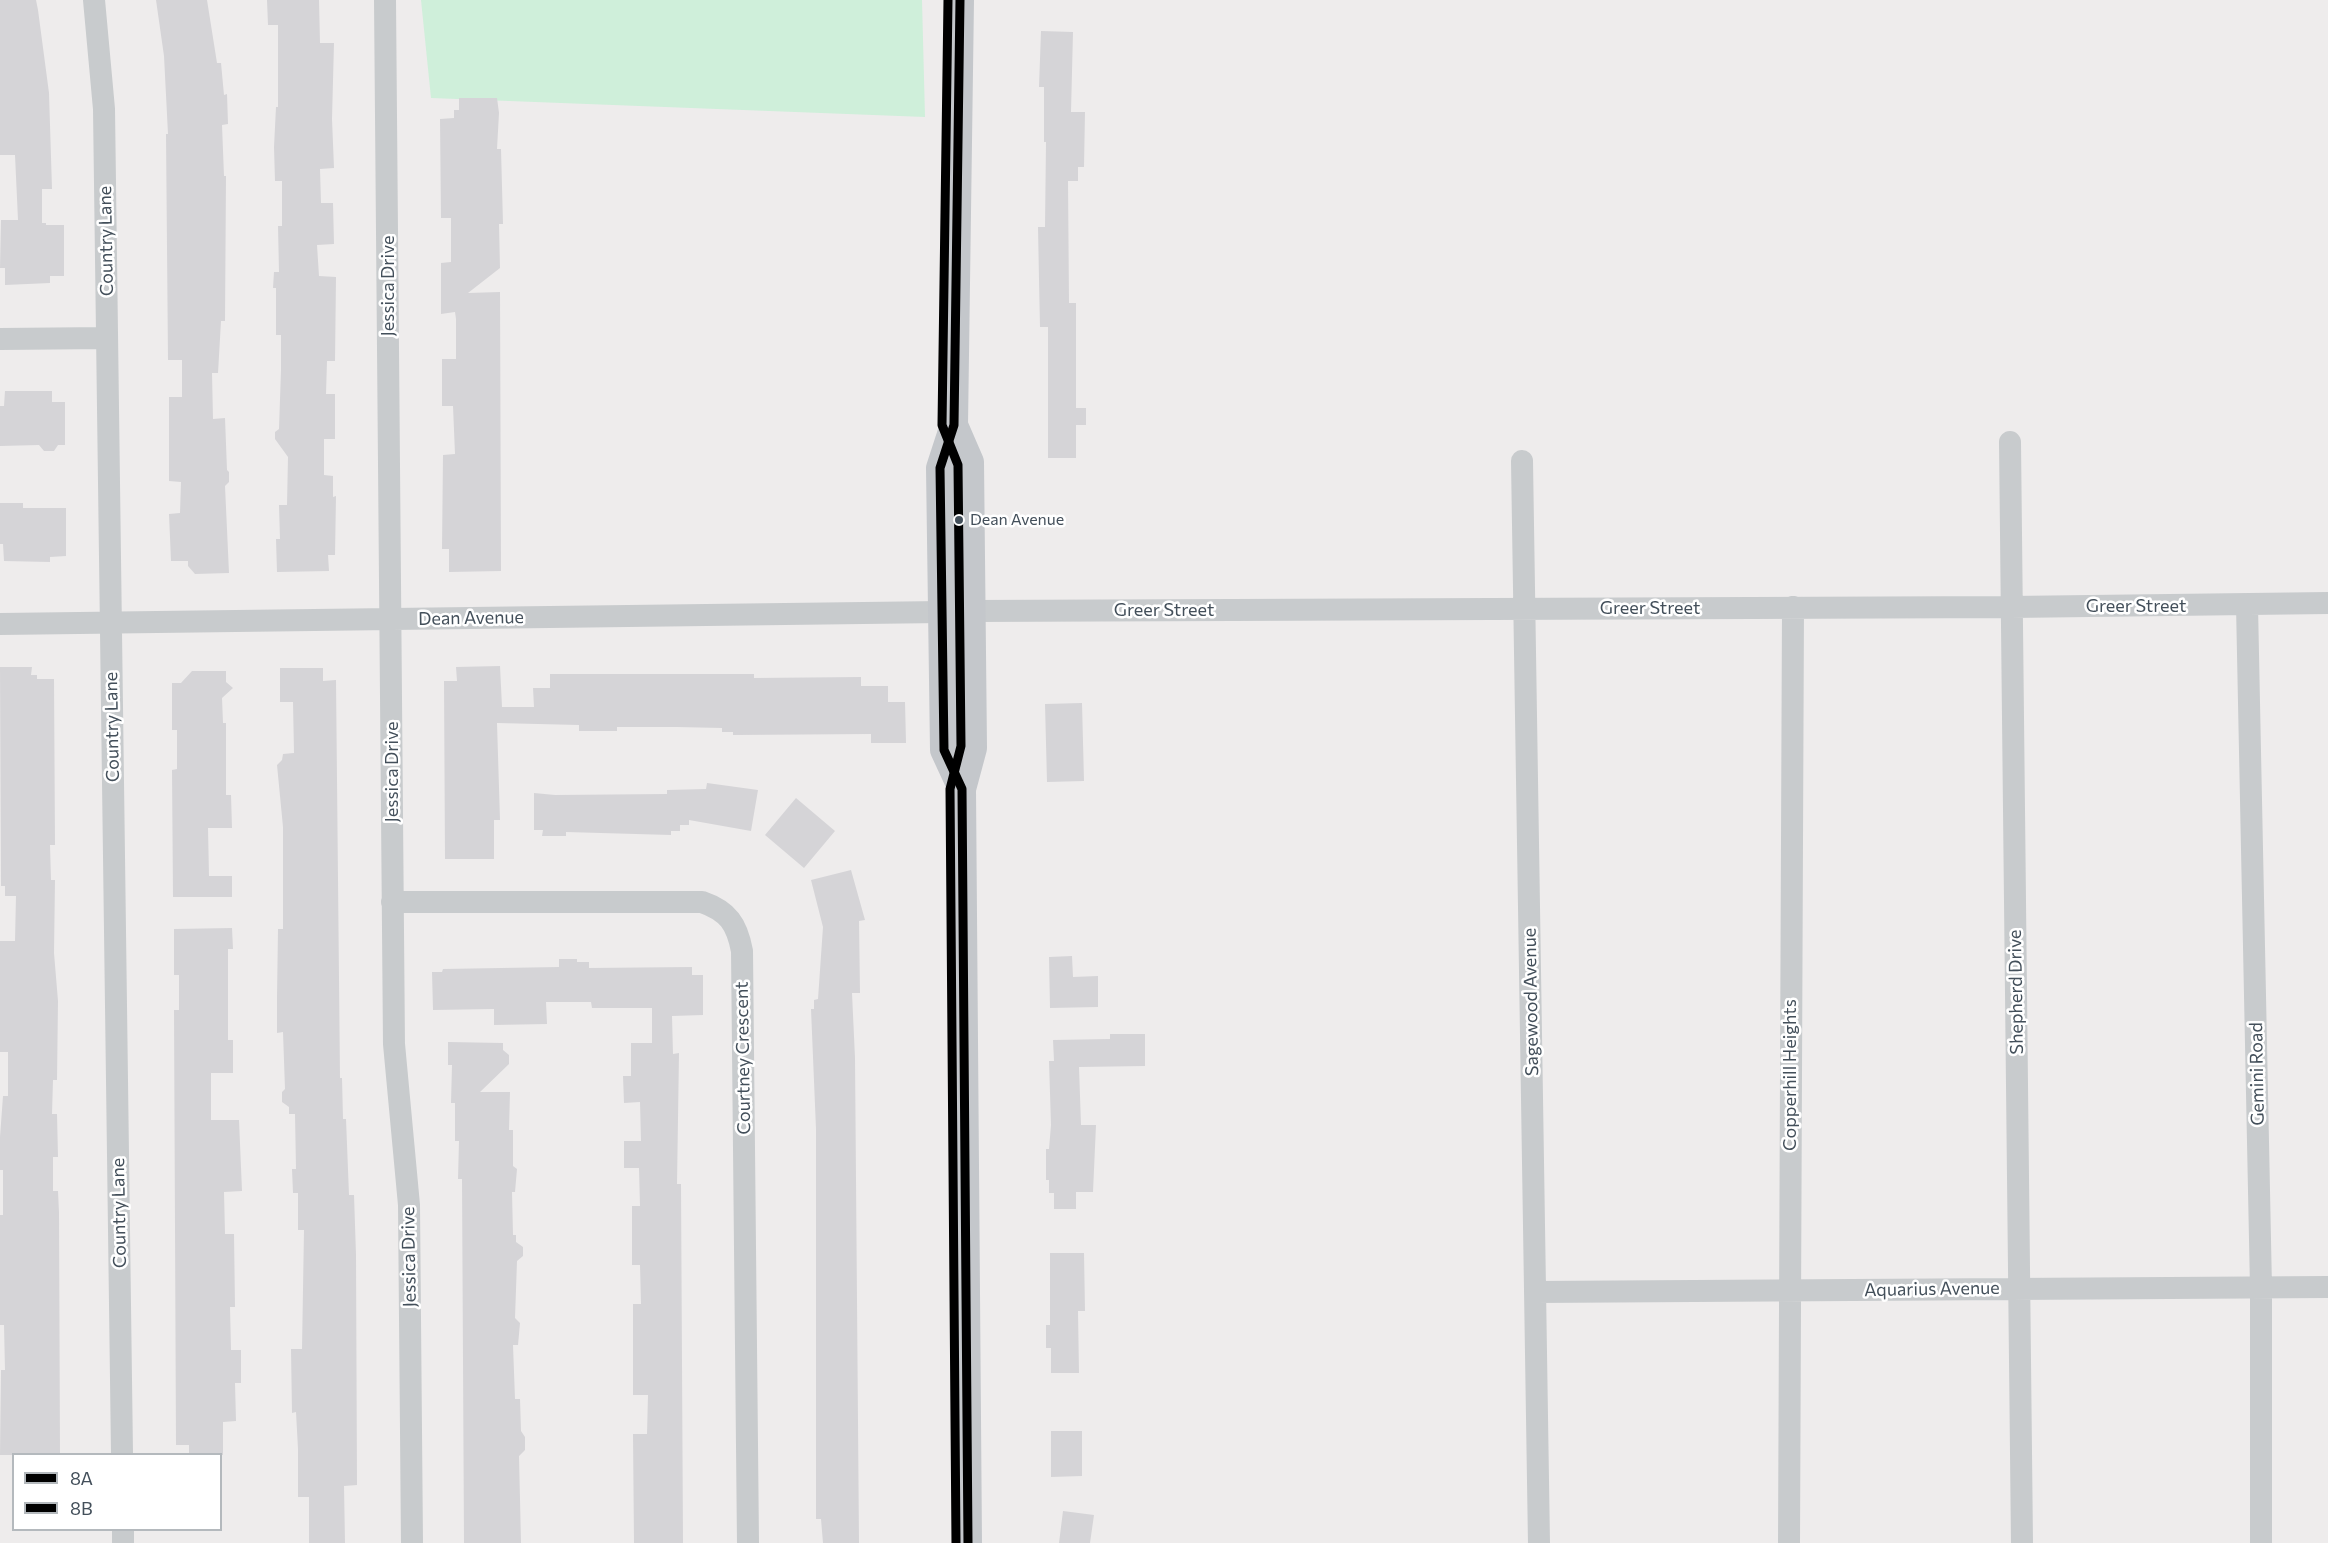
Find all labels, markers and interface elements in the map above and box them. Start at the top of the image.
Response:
street label: Country Lane [94,186,118,296]
street label: Jessica Drive [377,236,399,336]
place label: Dean Avenue [970,510,1064,530]
marker: Dean Avenue [953,514,965,526]
street label: Greer Street [2086,595,2186,617]
street label: Greer Street [1600,597,1700,619]
street label: Greer Street [1114,599,1214,621]
street label: Dean Avenue [418,606,524,630]
street label: Country Lane [100,672,124,782]
street label: Jessica Drive [381,722,403,822]
street label: Sagewood Avenue [1519,928,1543,1076]
street label: Shepherd Drive [2004,929,2028,1055]
street label: Courtney Crescent [731,981,755,1135]
street label: Copperhill Heights [1779,999,1801,1151]
street label: Gemini Road [2245,1022,2269,1126]
street label: Country Lane [107,1158,131,1268]
street label: Jessica Drive [397,1206,421,1308]
street label: Aquarius Avenue [1864,1277,2000,1301]
legend [12,1453,222,1531]
text: 8A [70,1467,93,1489]
text: 8B [70,1497,93,1519]

